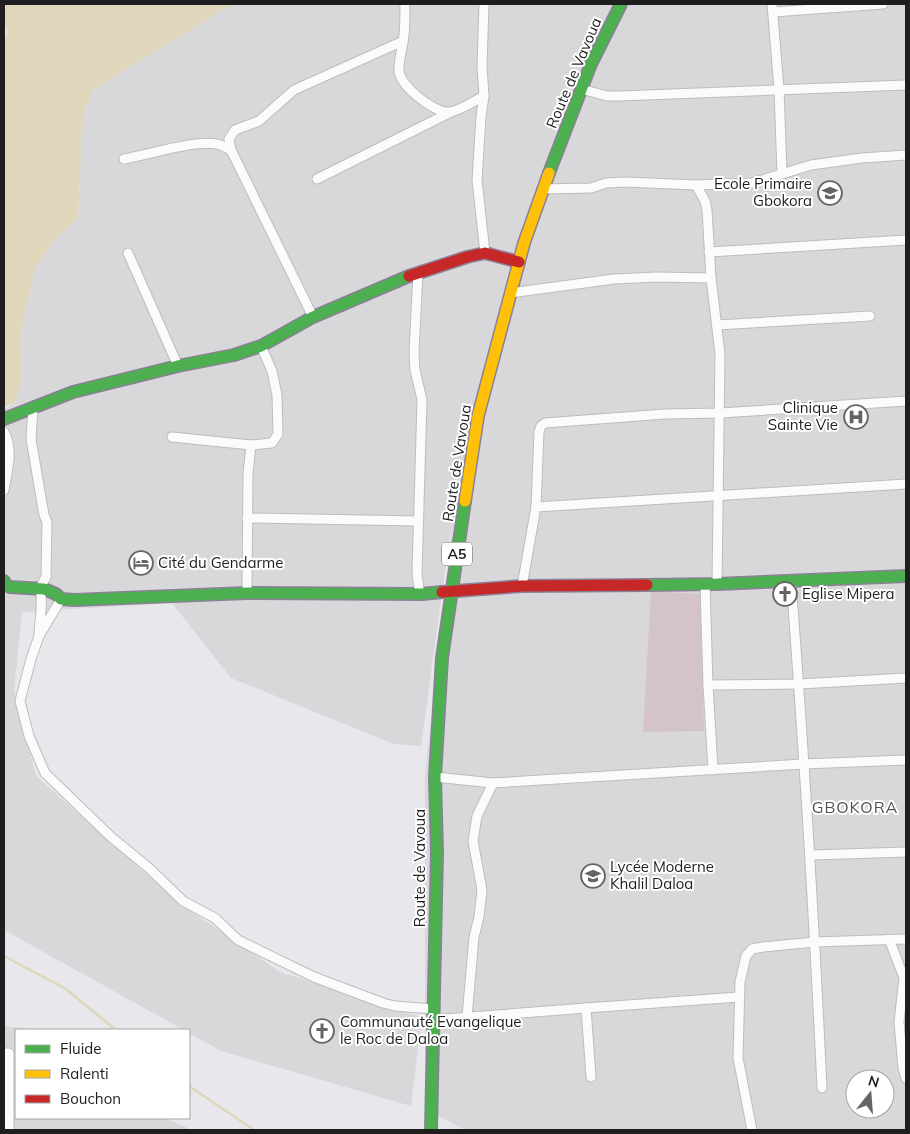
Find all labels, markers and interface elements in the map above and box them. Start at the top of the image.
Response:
street label: Route de Vavoua [542,15,605,131]
place label: Ecole Primaire Gbokora [714,174,812,210]
school or university icon: Ecole Primaire Gbokora [817,180,843,206]
place label: Clinique Sainte Vie [768,398,838,434]
street label: Route de Vavoua [438,403,475,523]
hospital icon: Clinique Sainte Vie [843,404,869,430]
road number: A5 [442,542,472,566]
hotel icon: Cité du Gendarme [128,550,154,576]
place label: Cité du Gendarme [158,553,283,572]
church icon: Eglise Mipera [772,581,798,607]
place label: Eglise Mipera [802,584,894,603]
district label: GBOKORA [812,797,898,817]
street label: Route de Vavoua [410,809,429,927]
place label: Lycée Moderne Khalil Daloa [610,857,714,893]
school or university icon: Lycée Moderne Khalil Daloa [580,863,606,889]
place label: Communauté Evangelique le Roc de Daloa [340,1012,521,1048]
church icon: Communauté Evangelique le Roc de Daloa [309,1018,335,1044]
legend [15,1029,190,1119]
text: Fluide [60,1039,101,1058]
text: Ralenti [60,1064,109,1083]
north arrow [845,1069,895,1119]
text: N [866,1071,881,1092]
text: Bouchon [60,1089,121,1108]

